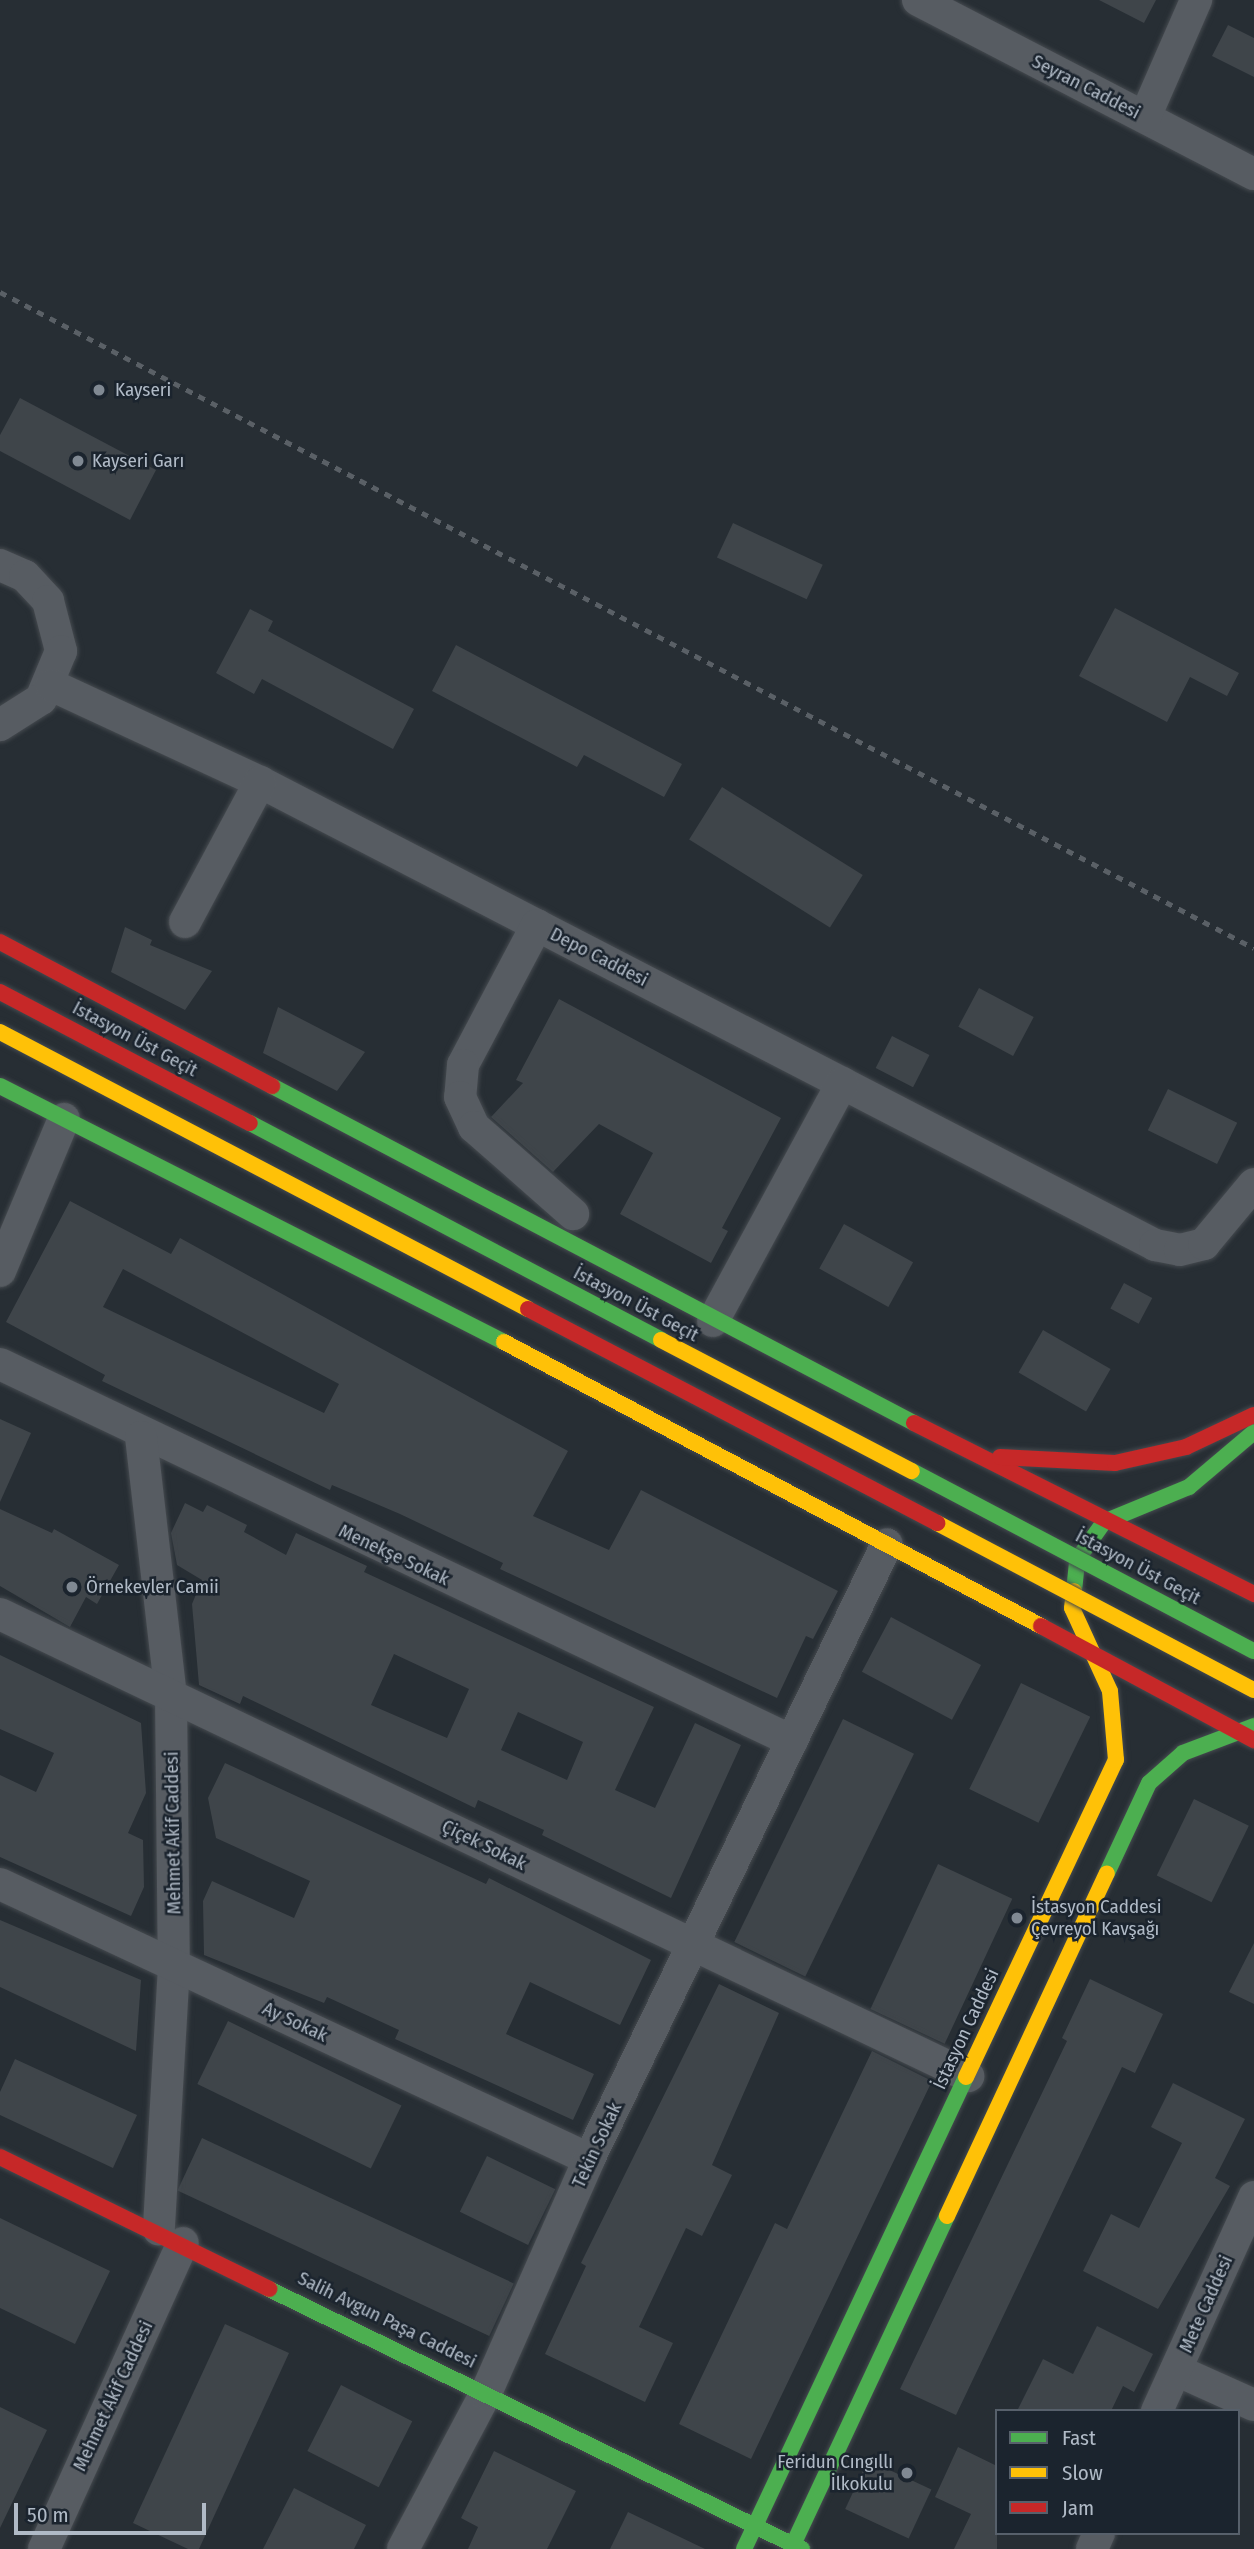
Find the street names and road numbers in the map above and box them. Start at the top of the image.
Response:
street label: Seyran Caddesi [1028,50,1144,124]
street label: Depo Caddesi [546,923,652,991]
street label: İstasyon Üst Geçit [69,996,201,1082]
street label: İstasyon Üst Geçit [570,1261,702,1347]
street label: Menekşe Sokak [335,1519,453,1591]
street label: İstasyon Üst Geçit [1072,1524,1204,1610]
street label: Mehmet Akif Caddesi [160,1751,186,1915]
street label: Çiçek Sokak [438,1815,530,1875]
street label: İstasyon Caddesi [928,1965,1004,2093]
street label: Ay Sokak [259,1997,331,2047]
street label: Tekin Sokak [567,2099,627,2191]
street label: Mete Caddesi [1174,2252,1238,2356]
street label: Salih Avgun Paşa Caddesi [294,2267,480,2373]
street label: Mehmet Akif Caddesi [68,2317,158,2475]

